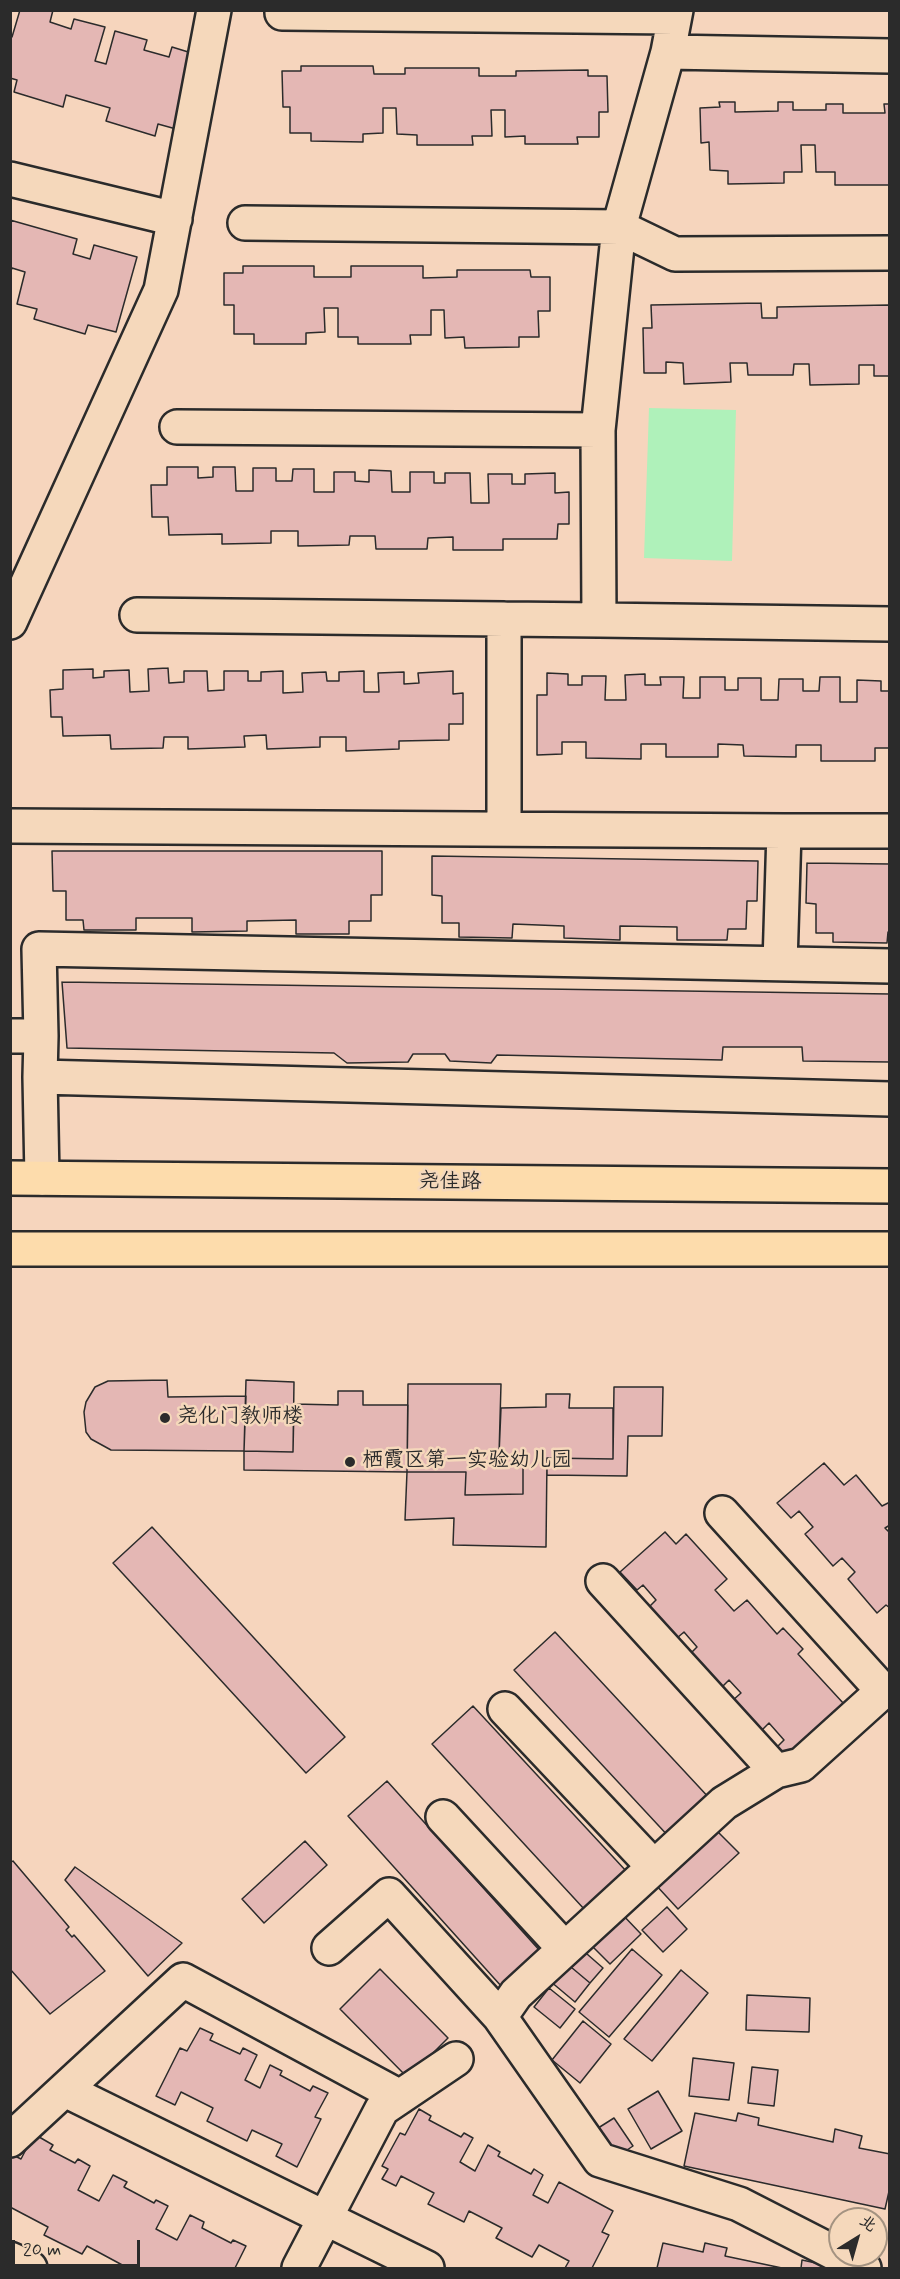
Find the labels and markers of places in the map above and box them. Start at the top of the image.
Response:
place label: 尧化门教师楼 [177,1405,303,1431]
marker: 尧化门教师楼 [158,1411,172,1425]
place label: 栖霞区第一实验幼儿园 [362,1449,572,1475]
marker: 栖霞区第一实验幼儿园 [343,1455,357,1469]

